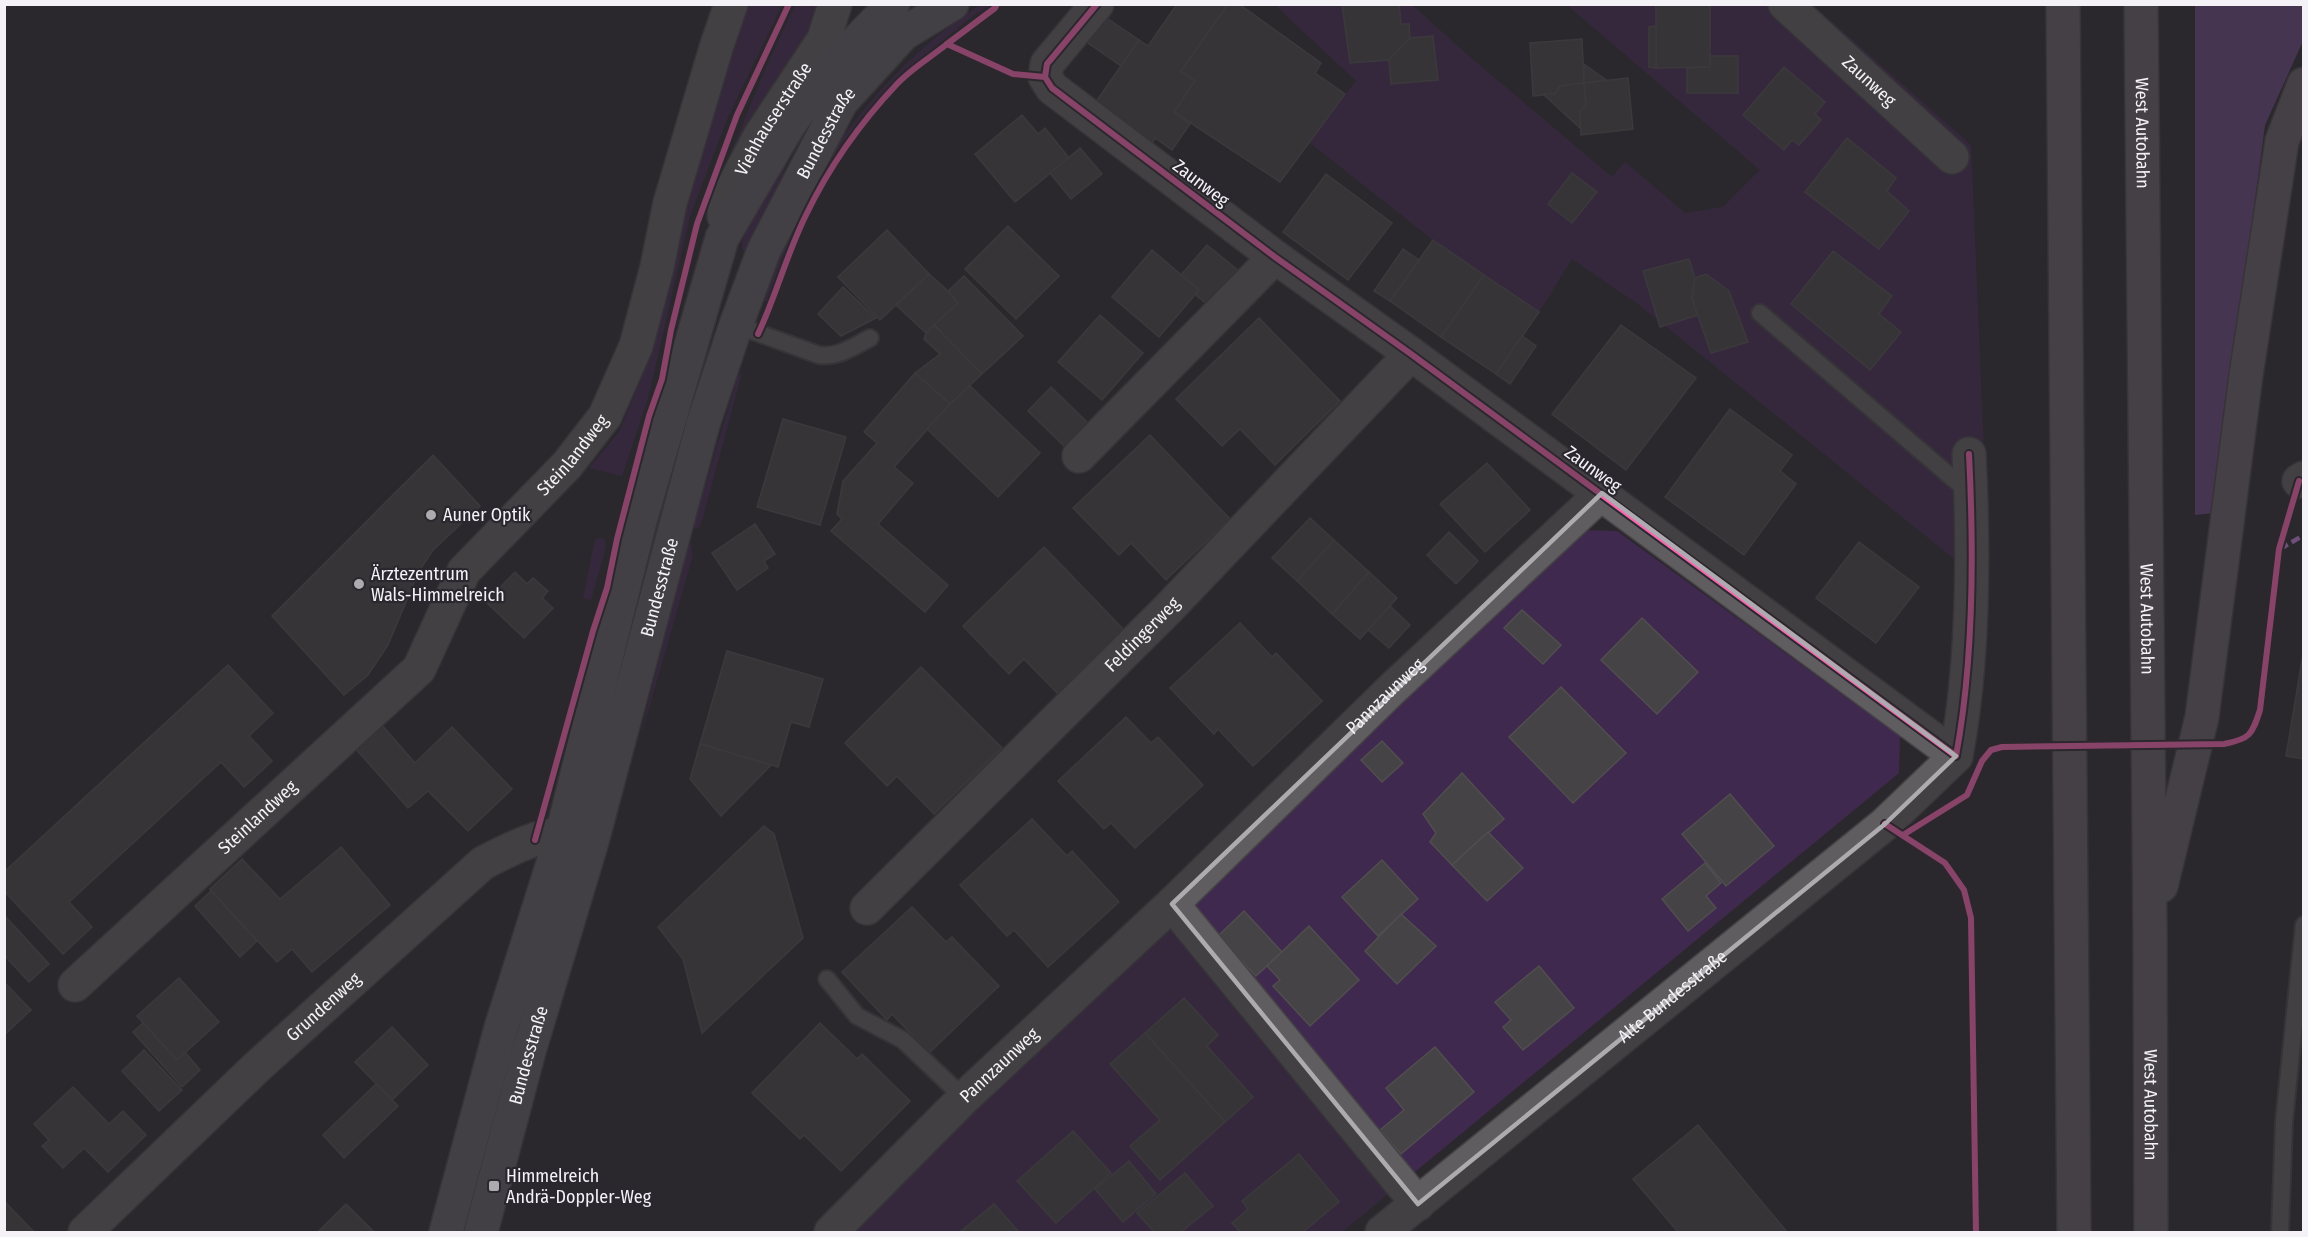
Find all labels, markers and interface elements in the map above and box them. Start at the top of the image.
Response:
street label: Zaunweg [1838,51,1901,111]
street label: Viehhauserstraße [730,58,817,179]
street label: West Autobahn [2131,77,2154,189]
street label: Bundesstraße [792,82,860,183]
street label: Zaunweg [1168,155,1234,212]
street label: Steinlandweg [532,410,613,500]
street label: Zaunweg [1560,441,1626,497]
place label: Auner Optik [443,504,531,526]
marker: Auner Optik [424,508,438,522]
street label: Bundesstraße [636,535,683,639]
place label: Ärztezentrum Wals-Himmelreich [371,563,505,606]
street label: West Autobahn [2135,563,2159,675]
marker: Ärztezentrum Wals-Himmelreich [352,577,366,591]
street label: Feldingerweg [1100,592,1185,677]
street label: Pannzaunweg [1341,653,1429,739]
street label: Steinlandweg [214,775,302,859]
street label: Alte Bundesstraße [1613,945,1732,1047]
street label: Grundenweg [282,967,366,1046]
street label: Bundesstraße [504,1003,553,1107]
street label: Pannzaunweg [955,1023,1044,1107]
street label: West Autobahn [2139,1049,2162,1161]
place label: Himmelreich Andrä-Doppler-Weg [506,1165,652,1208]
marker: Himmelreich Andrä-Doppler-Weg [487,1179,501,1193]

